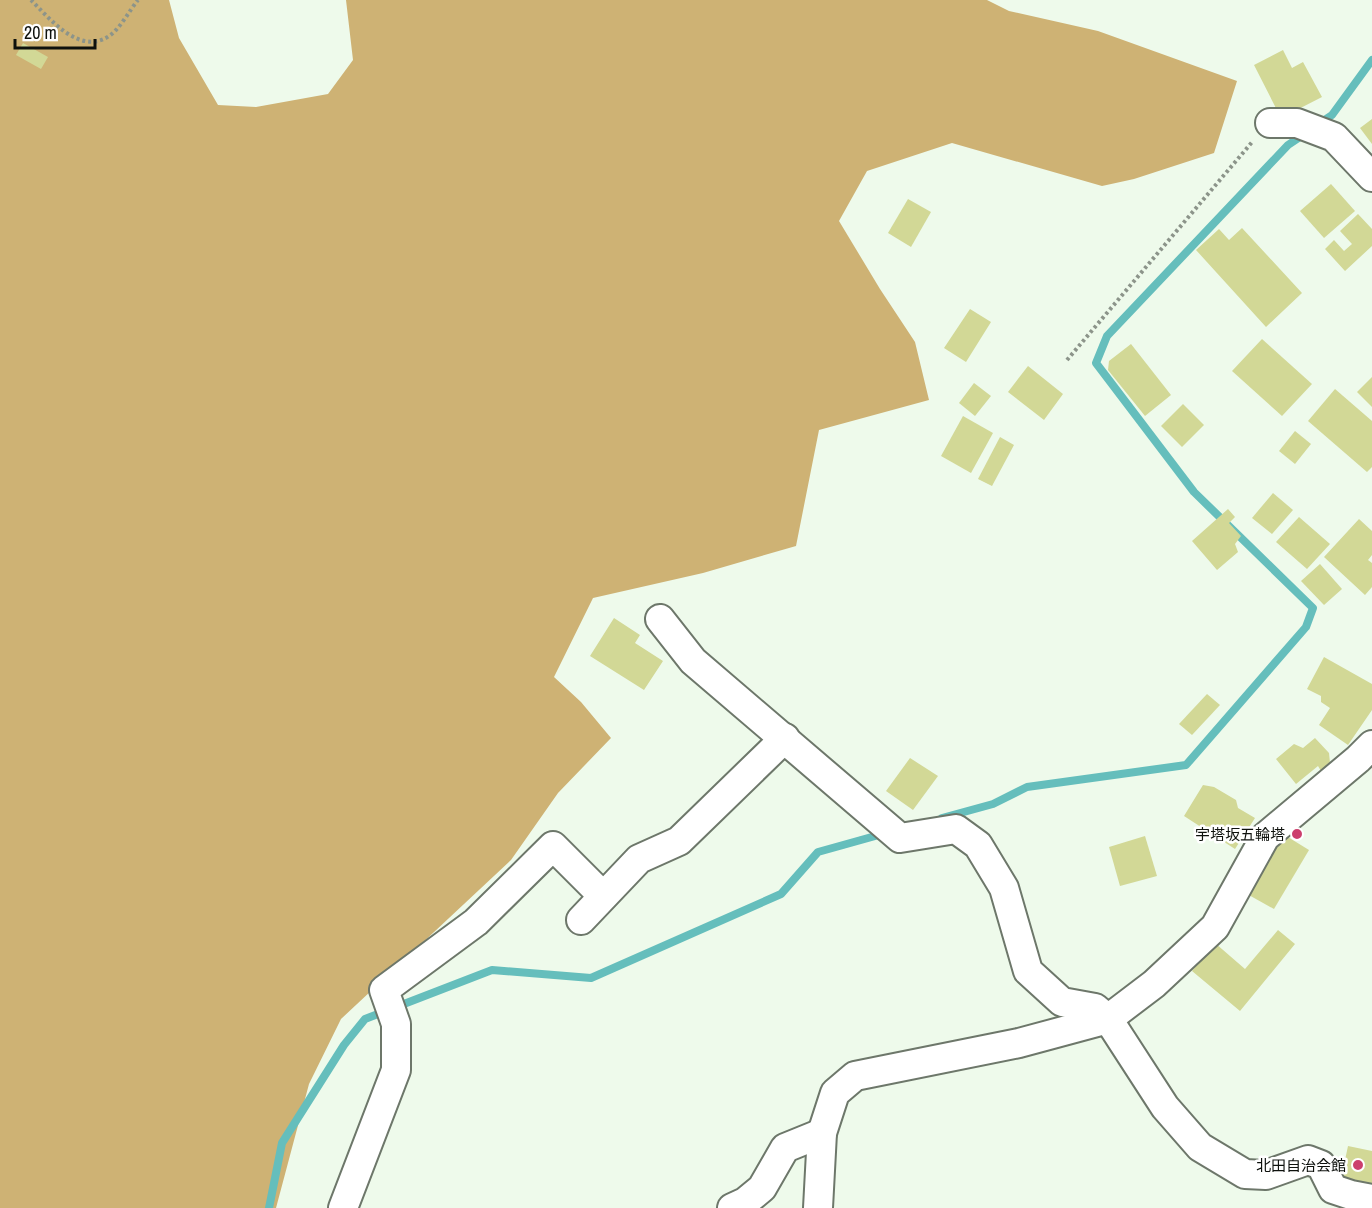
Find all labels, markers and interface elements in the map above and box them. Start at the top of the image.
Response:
scale bar [15,12,94,50]
text: 20 m [24,20,57,45]
place label: 宇塔坂五輪塔 [1195,824,1285,845]
marker: 宇塔坂五輪塔 [1290,827,1304,841]
place label: 北田自治会館 [1256,1155,1346,1176]
marker: 北田自治会館 [1351,1158,1365,1172]

